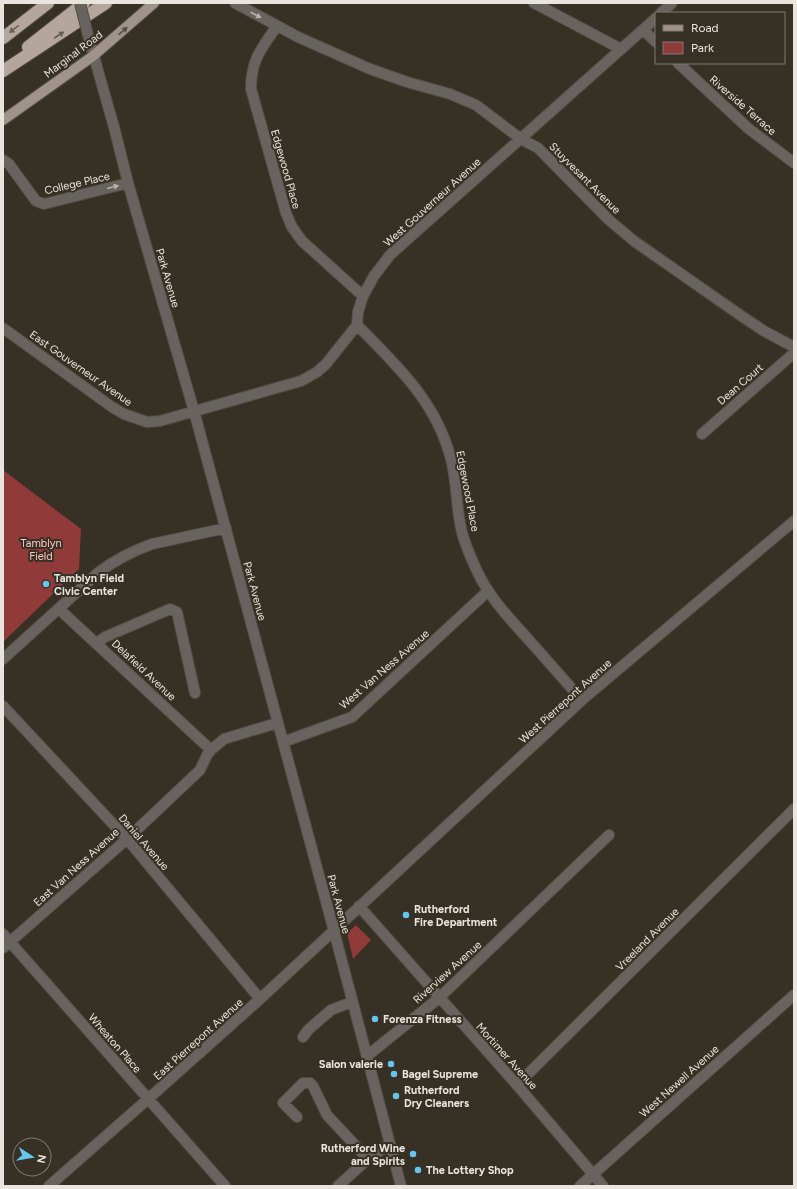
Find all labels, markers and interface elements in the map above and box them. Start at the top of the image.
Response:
one-way arrow [250,11,262,18]
legend [655,12,785,64]
text: Road [691,21,719,35]
one-way arrow [9,25,20,33]
one-way arrow [118,26,128,35]
street label: Marginal Road [41,28,105,81]
one-way arrow [53,31,65,38]
text: Park [691,41,714,55]
street label: Riverside Terrace [707,73,779,138]
street label: Edgewood Place [268,128,303,210]
street label: Stuyvesant Avenue [546,140,623,217]
street label: West Gouverneur Avenue [381,155,484,249]
street label: College Place [43,170,111,197]
one-way arrow [107,184,119,190]
street label: Park Avenue [153,247,182,309]
street label: East Gouverneur Avenue [27,328,135,409]
street label: Dean Court [715,361,766,408]
street label: Edgewood Place [453,450,482,533]
park label: Tamblyn Field [20,537,62,563]
street label: Park Avenue [240,560,269,622]
place label: Tamblyn Field Civic Center [54,572,124,598]
marker: Tamblyn Field Civic Center [41,579,51,589]
street label: West Van Ness Avenue [337,627,432,712]
street label: Delafield Avenue [109,637,178,703]
street label: West Pierrepont Avenue [517,657,614,746]
street label: Daniel Avenue [116,812,172,873]
street label: East Van Ness Avenue [31,826,122,909]
street label: Park Avenue [324,873,353,935]
place label: Rutherford Fire Department [414,903,498,929]
street label: Vreeland Avenue [613,905,682,974]
marker: Rutherford Fire Department [401,910,411,920]
street label: Riverview Avenue [410,938,484,1006]
street label: East Pierrepont Avenue [151,996,246,1083]
street label: Wheaton Place [85,1011,144,1076]
place label: Forenza Fitness [383,1013,462,1026]
marker: Forenza Fitness [370,1014,380,1024]
street label: Mortimer Avenue [473,1020,540,1092]
street label: West Newell Avenue [637,1042,721,1120]
place label: Salon valerie [319,1058,383,1071]
marker: Salon valerie [386,1059,396,1069]
place label: Bagel Supreme [402,1068,478,1081]
marker: Bagel Supreme [389,1069,399,1079]
place label: Rutherford Dry Cleaners [404,1084,469,1110]
marker: Rutherford Dry Cleaners [391,1091,401,1101]
north arrow [12,1137,52,1177]
place label: Rutherford Wine and Spirits [321,1142,405,1168]
marker: Rutherford Wine and Spirits [408,1149,418,1159]
text: N [34,1153,49,1164]
place label: The Lottery Shop [426,1164,514,1177]
marker: The Lottery Shop [413,1165,423,1175]

